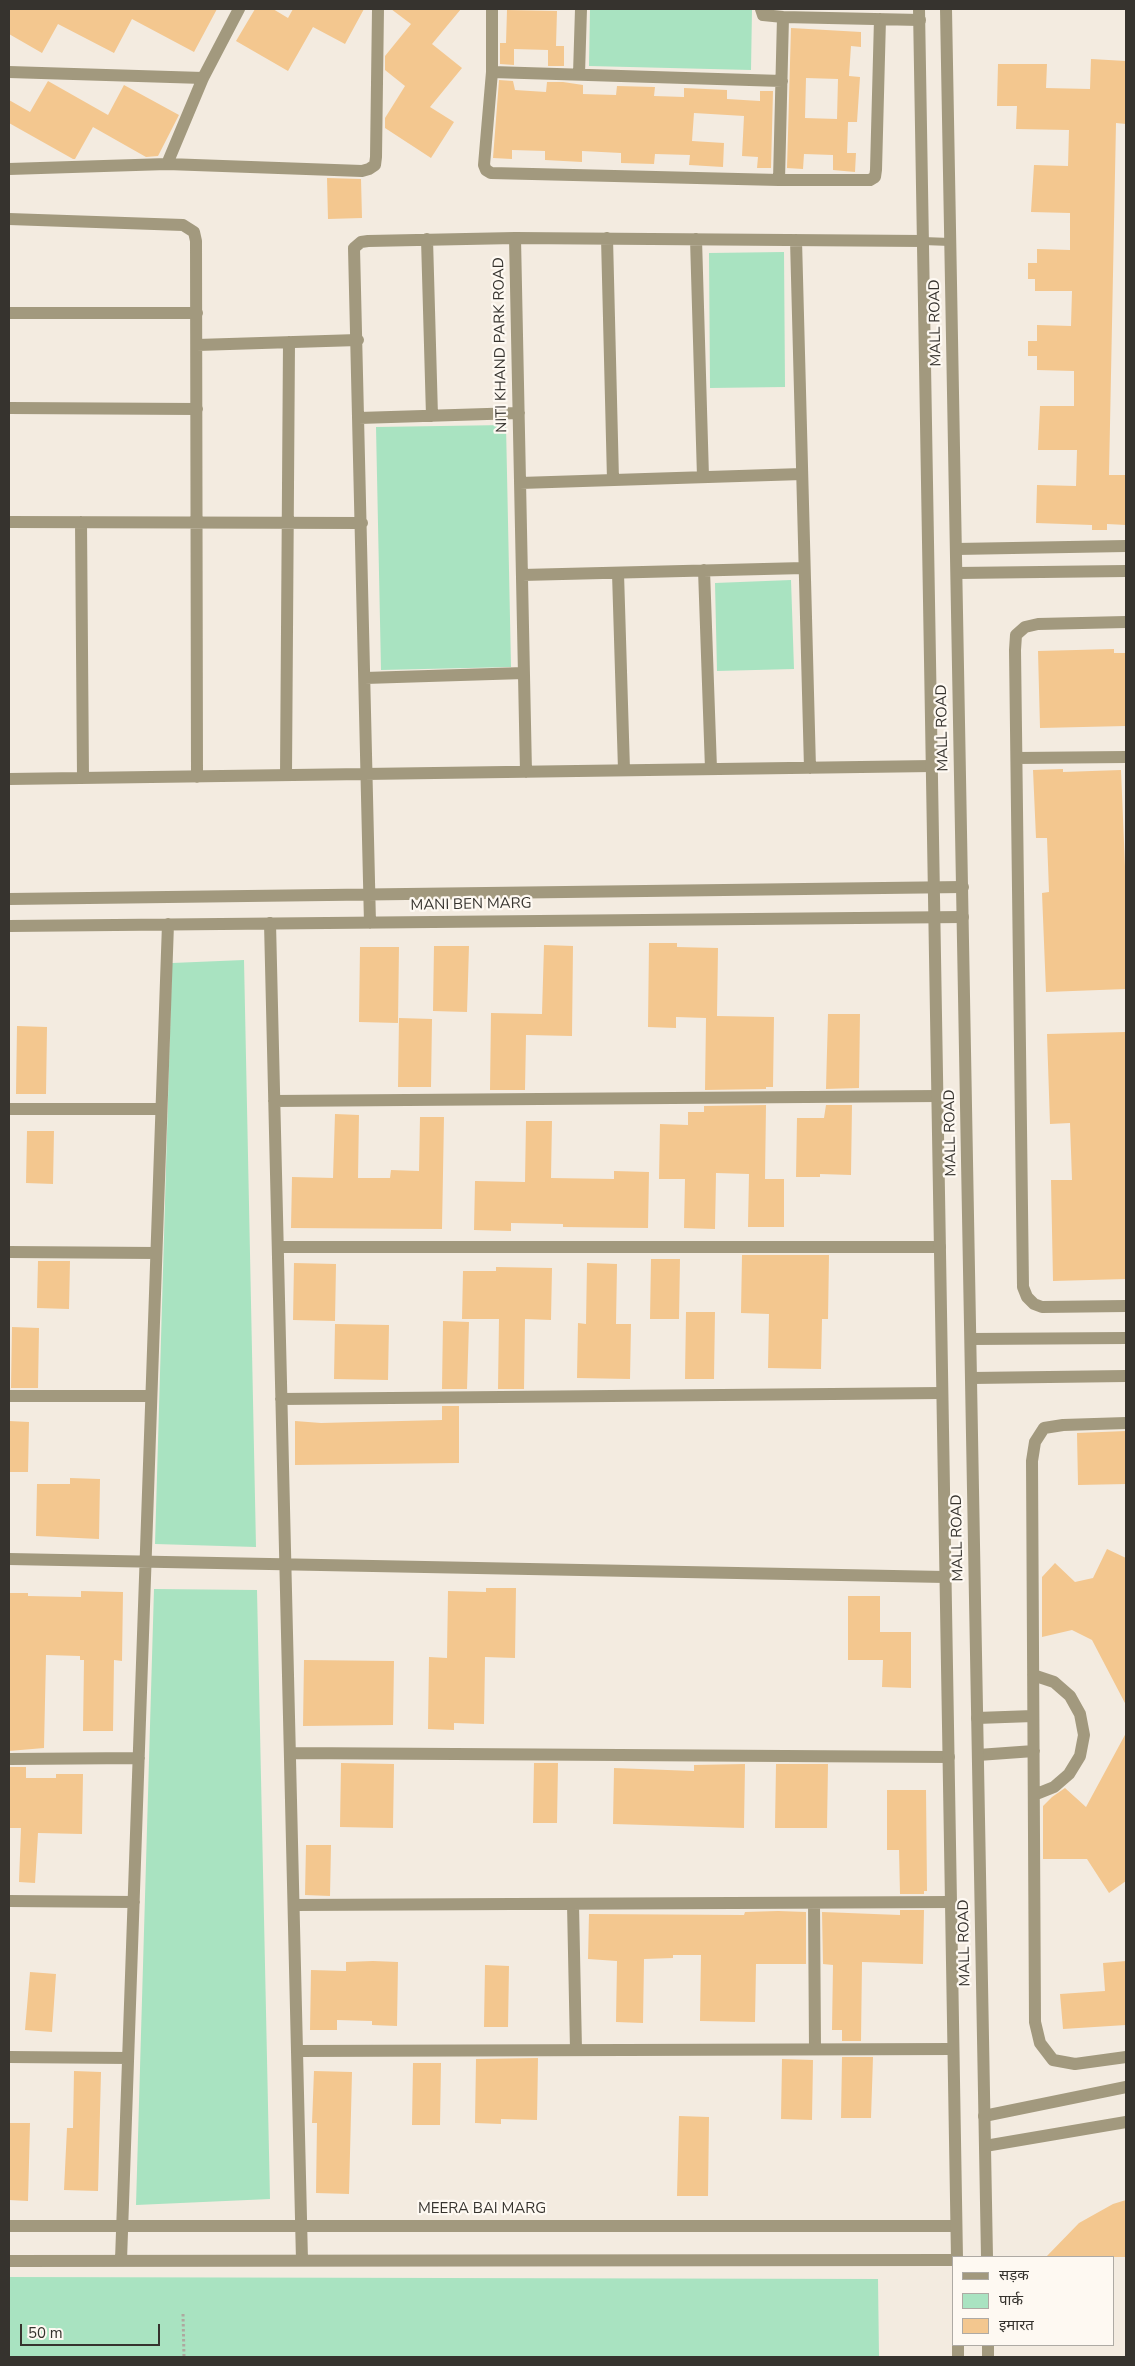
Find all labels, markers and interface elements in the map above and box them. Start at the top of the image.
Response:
street label: NITI KHAND PARK ROAD [490,257,512,433]
street label: MALL ROAD [926,279,946,367]
street label: MALL ROAD [933,684,953,772]
street label: MANI BEN MARG [410,895,532,915]
street label: MALL ROAD [941,1089,961,1177]
street label: MALL ROAD [948,1494,968,1582]
street label: MALL ROAD [955,1899,975,1987]
street label: MEERA BAI MARG [418,2200,546,2218]
legend [952,2256,1115,2346]
text: सड़क [999,2265,1029,2285]
text: पार्क [999,2290,1023,2310]
scale bar [22,2314,162,2346]
text: इमारत [999,2315,1034,2335]
text: 50 m [28,2323,63,2343]

